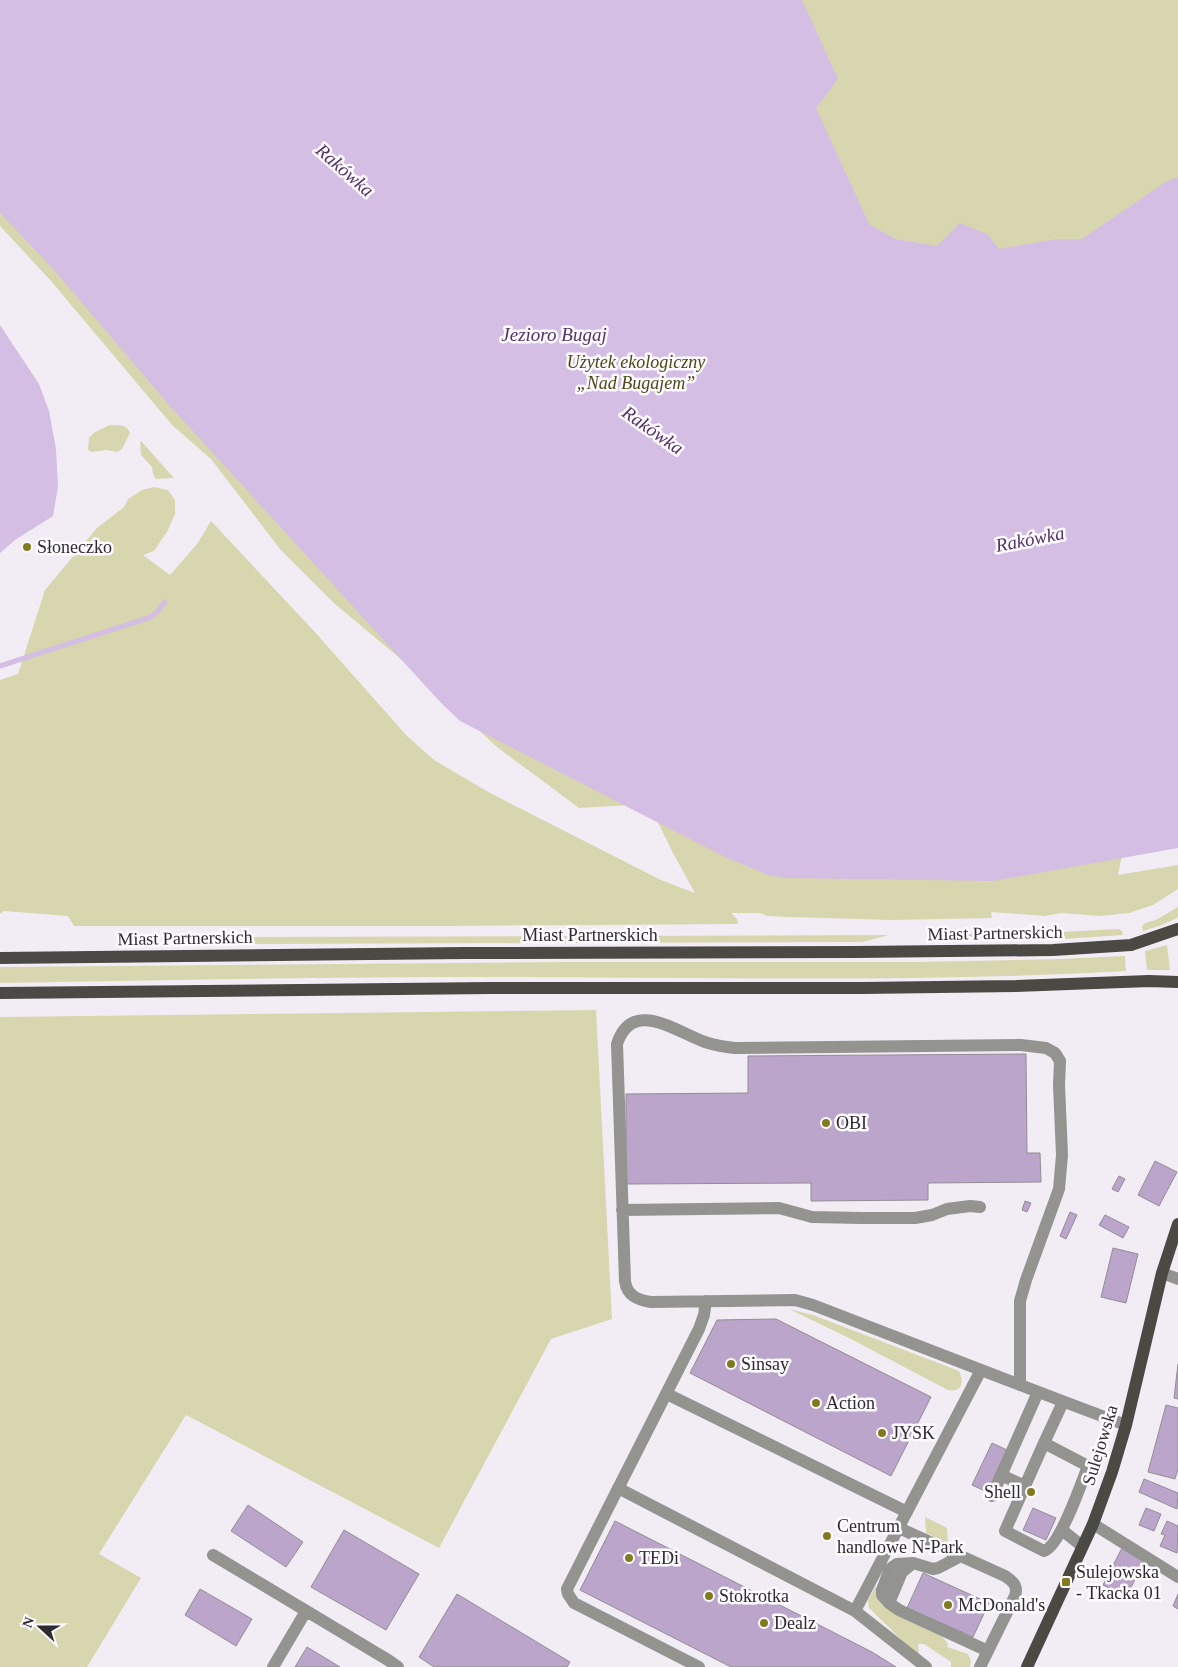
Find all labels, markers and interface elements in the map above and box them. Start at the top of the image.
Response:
water label: Rakówka [311,139,378,201]
water label: Jezioro Bugaj [501,324,607,345]
park label: Użytek ekologiczny „Nad Bugajem” [567,352,705,393]
water label: Rakówka [618,401,688,459]
water label: Rakówka [993,522,1066,556]
place label: Słoneczko [37,537,112,557]
marker: Słoneczko [21,541,33,553]
street label: Miast Partnerskich [927,922,1063,944]
street label: Miast Partnerskich [522,925,658,945]
street label: Miast Partnerskich [117,927,253,949]
place label: OBI [836,1113,867,1133]
marker: OBI [820,1117,832,1129]
place label: Sinsay [741,1354,789,1374]
marker: Sinsay [725,1358,737,1370]
place label: Action [826,1393,875,1413]
marker: Action [810,1397,822,1409]
street label: Sulejowska [1078,1402,1122,1488]
place label: JYSK [892,1423,935,1443]
marker: JYSK [876,1427,888,1439]
place label: Shell [984,1482,1021,1502]
marker: Shell [1025,1486,1037,1498]
place label: Centrum handlowe N-Park [837,1516,963,1557]
marker: Centrum handlowe N-Park [821,1530,833,1542]
place label: TEDi [639,1548,679,1568]
marker: TEDi [623,1552,635,1564]
place label: Sulejowska - Tkacka 01 [1076,1562,1162,1603]
marker: Sulejowska - Tkacka 01 [1060,1576,1072,1588]
place label: Stokrotka [719,1586,789,1606]
marker: Stokrotka [703,1590,715,1602]
place label: McDonald's [958,1595,1045,1615]
marker: McDonald's [942,1599,954,1611]
north arrow [15,1602,65,1652]
place label: Dealz [774,1613,816,1633]
text: N [20,1615,37,1630]
marker: Dealz [758,1617,770,1629]

